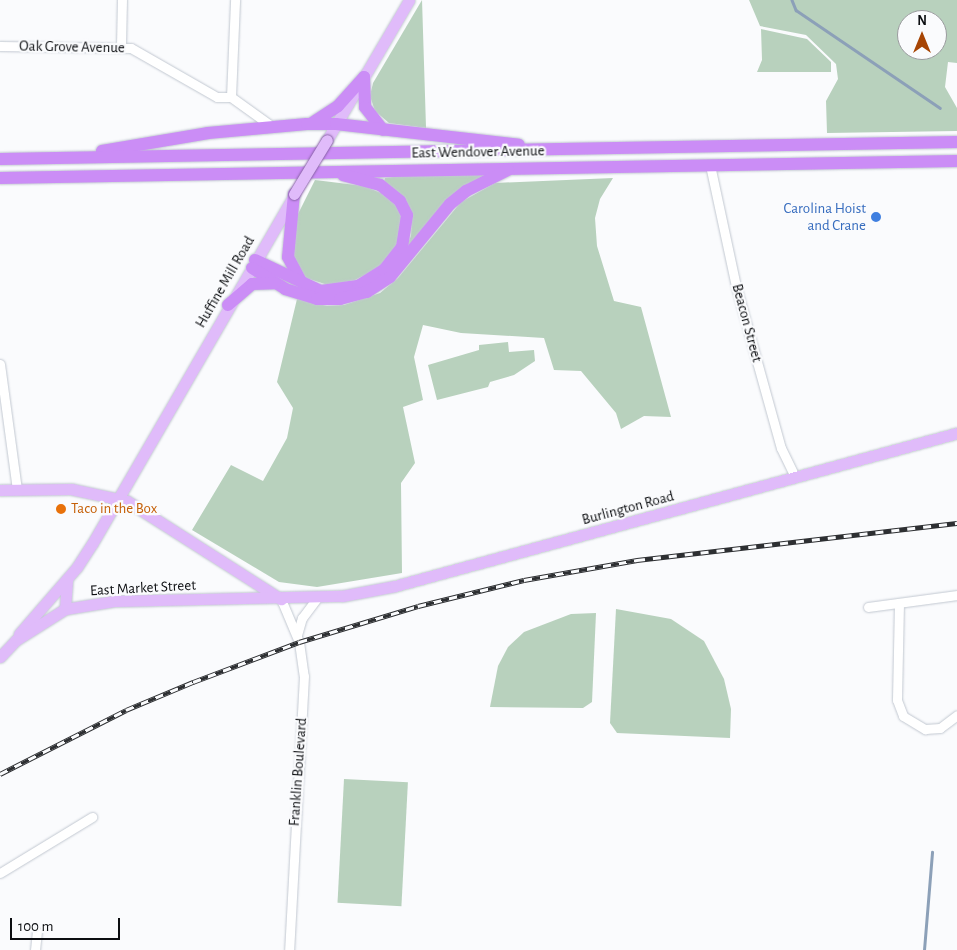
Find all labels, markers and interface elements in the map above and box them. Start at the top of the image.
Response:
north arrow [897,10,947,60]
text: N [917,14,927,28]
street label: Oak Grove Avenue [19,37,125,57]
street label: East Wendover Avenue [411,142,545,162]
place label: Carolina Hoist and Crane [783,199,866,234]
marker: Carolina Hoist and Crane [870,211,882,223]
street label: Huffine Mill Road [192,233,258,331]
street label: Beacon Street [728,282,766,364]
street label: Burlington Road [580,487,676,529]
place label: Taco in the Box [71,500,157,518]
marker: Taco in the Box [55,503,67,515]
street label: East Market Street [90,576,196,600]
street label: Franklin Boulevard [285,717,311,827]
scale bar [12,908,122,940]
text: 100 m [18,919,53,934]

